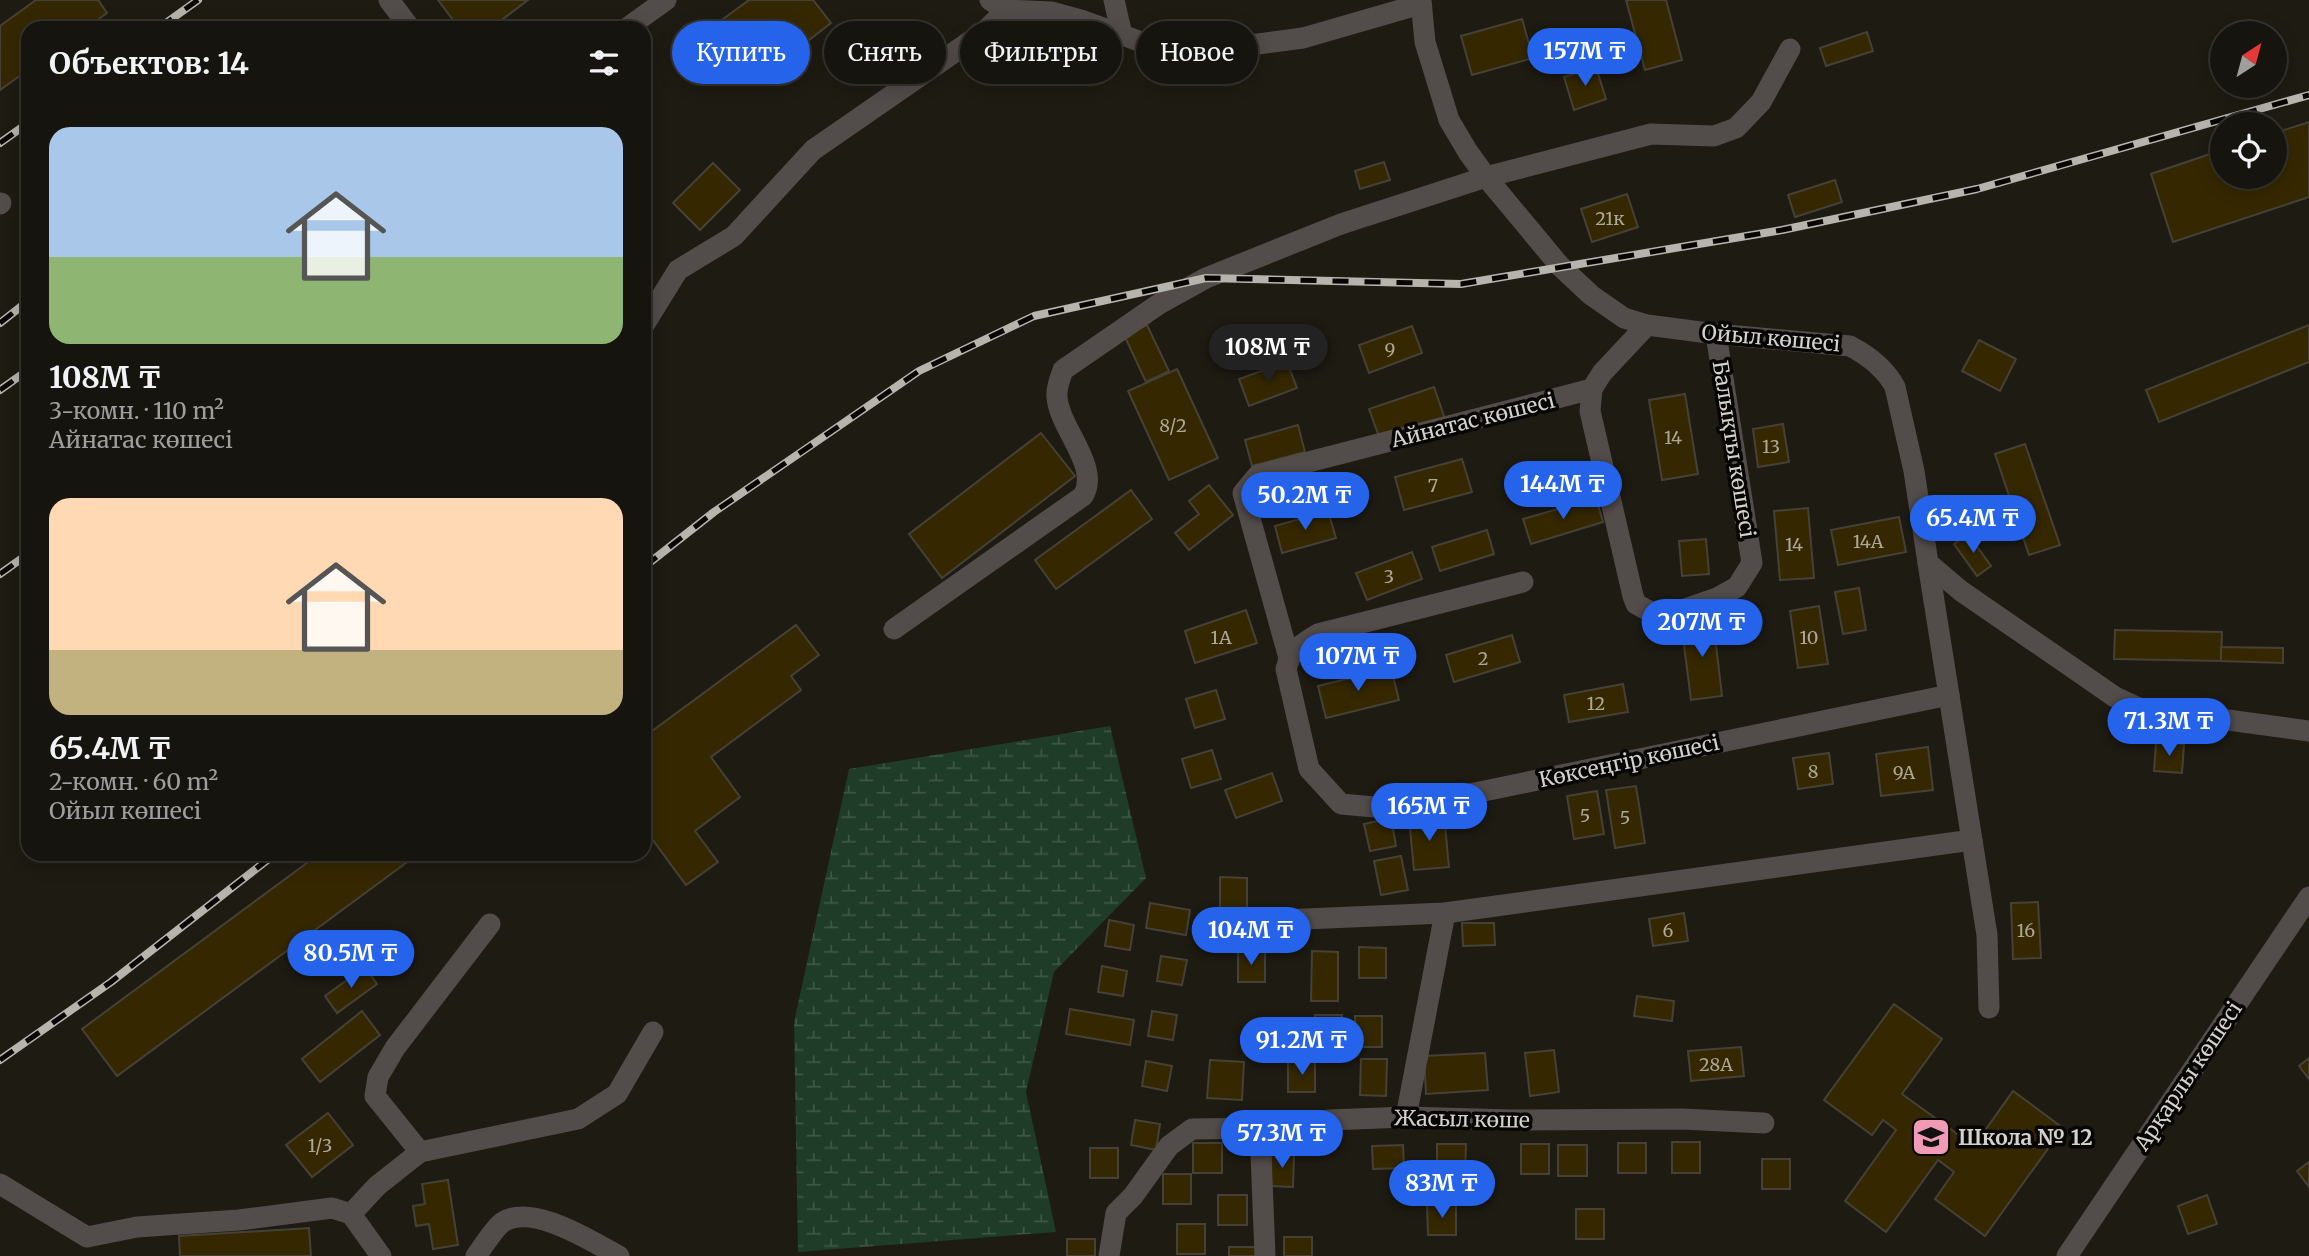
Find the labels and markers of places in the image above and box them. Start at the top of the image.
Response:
pin: 157M ₸ [1528,28,1642,88]
pin: 108M ₸ [1211,324,1325,384]
pin: 144M ₸ [1506,462,1620,521]
pin: 50.2M ₸ [1240,472,1370,532]
pin: 65.4M ₸ [1908,496,2038,555]
pin: 207M ₸ [1645,600,1759,659]
pin: 107M ₸ [1301,634,1415,693]
pin: 71.3M ₸ [2104,698,2234,758]
pin: 165M ₸ [1372,784,1486,843]
pin: 104M ₸ [1194,908,1308,967]
pin: 80.5M ₸ [286,930,416,990]
pin: 91.2M ₸ [1237,1018,1367,1077]
pin: 57.3M ₸ [1217,1110,1347,1170]
school or university icon: Школа № 12 [1910,1116,1952,1158]
place label: Школа № 12 [1958,1124,2093,1151]
pin: 83M ₸ [1393,1160,1491,1220]

